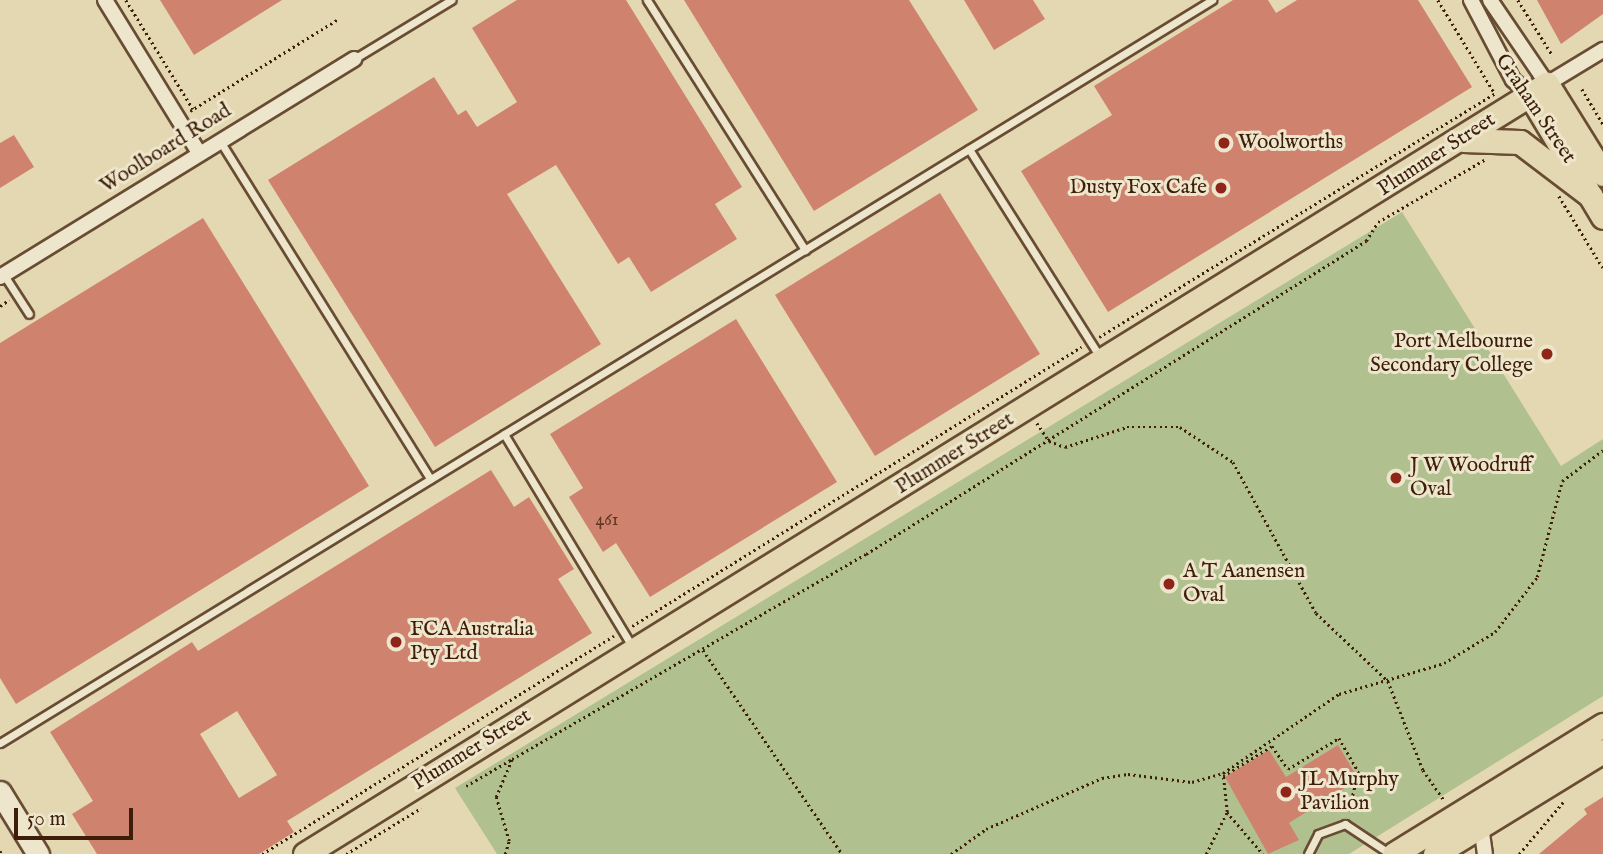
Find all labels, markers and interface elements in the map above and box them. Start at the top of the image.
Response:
street label: Graham Street [1489,49,1581,169]
street label: Woolboard Road [96,99,236,199]
street label: Plummer Street [1373,108,1501,202]
place label: Woolworths [1238,130,1343,156]
marker: Woolworths [1216,135,1232,151]
place label: Dusty Fox Cafe [1069,175,1207,201]
marker: Dusty Fox Cafe [1213,180,1229,196]
place label: Port Melbourne Secondary College [1370,329,1533,379]
marker: Port Melbourne Secondary College [1539,346,1555,362]
street label: Plummer Street [891,408,1019,500]
place label: J W Woodruff Oval [1410,453,1532,503]
marker: J W Woodruff Oval [1388,470,1404,486]
house number: 461 [595,510,619,532]
place label: A T Aanensen Oval [1183,559,1305,609]
marker: A T Aanensen Oval [1161,576,1177,592]
place label: FCA Australia Pty Ltd [410,617,534,667]
marker: FCA Australia Pty Ltd [388,634,404,650]
street label: Plummer Street [408,704,536,796]
place label: JL Murphy Pavilion [1300,767,1399,817]
marker: JL Murphy Pavilion [1278,784,1294,800]
scale bar [18,794,136,838]
text: 50 m [27,806,66,833]

